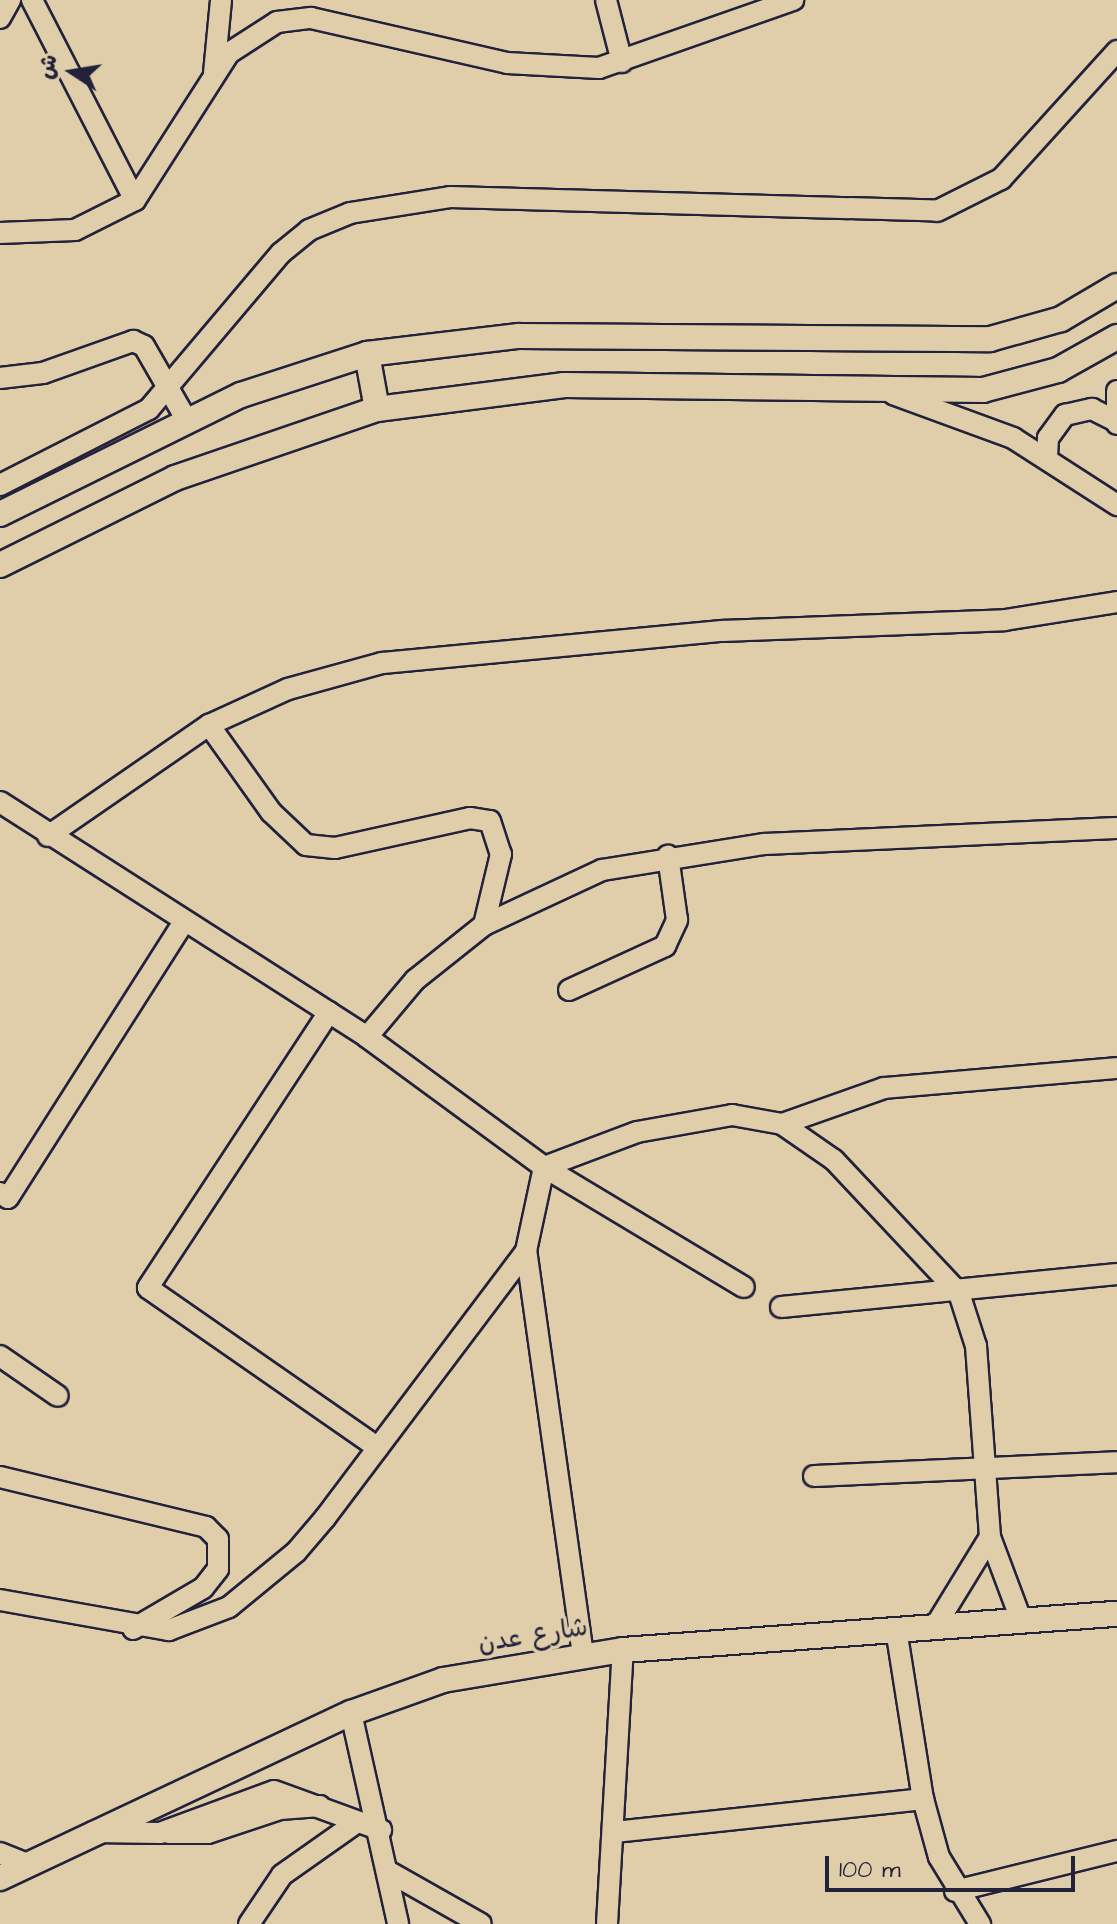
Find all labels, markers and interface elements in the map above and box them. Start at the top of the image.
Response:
north arrow [32,32,112,112]
text: ش [30,52,66,82]
street label: شارع عدن [476,1612,590,1660]
scale bar [829,1840,1079,1890]
text: 100 m [839,1853,901,1887]

